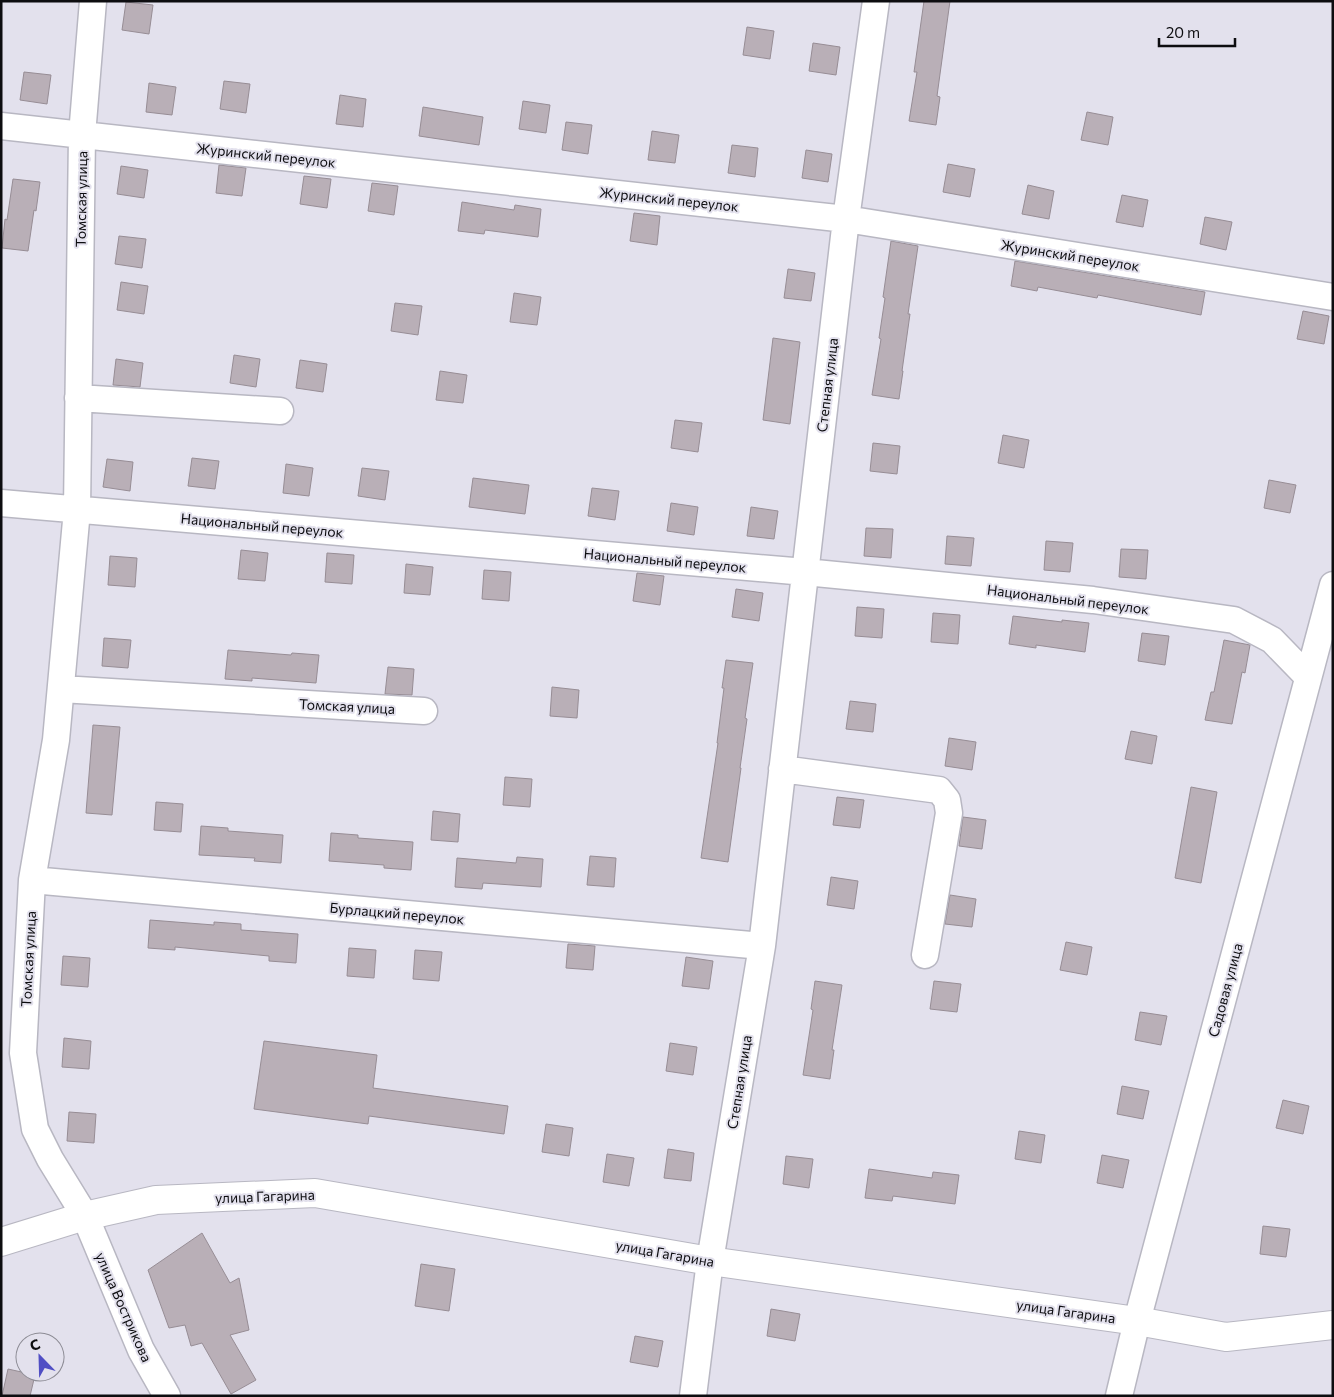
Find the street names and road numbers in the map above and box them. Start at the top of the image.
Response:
street label: Журинский переулок [195,139,337,171]
street label: Томская улица [72,151,90,247]
street label: Журинский переулок [598,183,740,215]
street label: Журинский переулок [1000,236,1141,274]
street label: Степная улица [813,337,841,433]
street label: Национальный переулок [180,509,344,541]
street label: Национальный переулок [583,544,747,576]
street label: Национальный переулок [986,581,1150,617]
street label: Томская улица [299,695,395,717]
street label: Бурлацкий переулок [329,899,466,927]
street label: Томская улица [17,911,39,1007]
street label: Садовая улица [1204,941,1246,1039]
street label: Степная улица [723,1034,755,1130]
street label: улица Гагарина [215,1186,315,1206]
street label: улица Гагарина [614,1236,716,1270]
street label: улица Вострикова [92,1249,156,1365]
street label: улица Гагарина [1015,1296,1117,1326]

